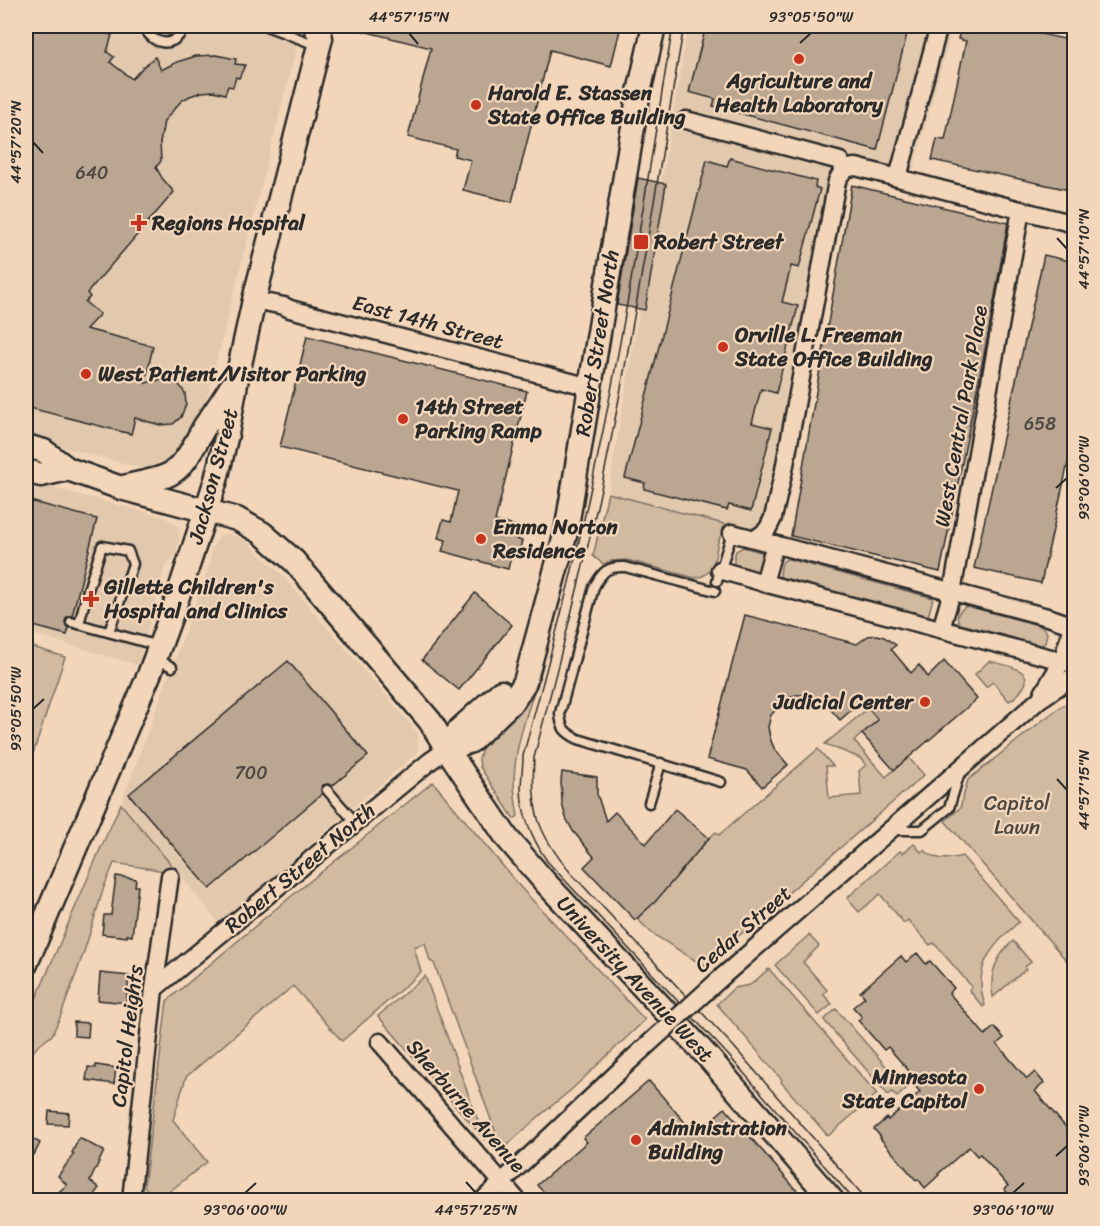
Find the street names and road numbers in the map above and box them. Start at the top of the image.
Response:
street label: Robert Street North [563,247,631,439]
street label: East 14th Street [348,284,508,360]
street label: West Central Park Place [923,302,999,530]
street label: Jackson Street [176,404,249,549]
street label: Robert Street North [216,793,384,943]
street label: Cedar Street [685,875,801,983]
street label: University Avenue West [547,886,723,1072]
street label: Capitol Heights [99,963,155,1109]
street label: Sherburne Avenue [396,1030,536,1182]

